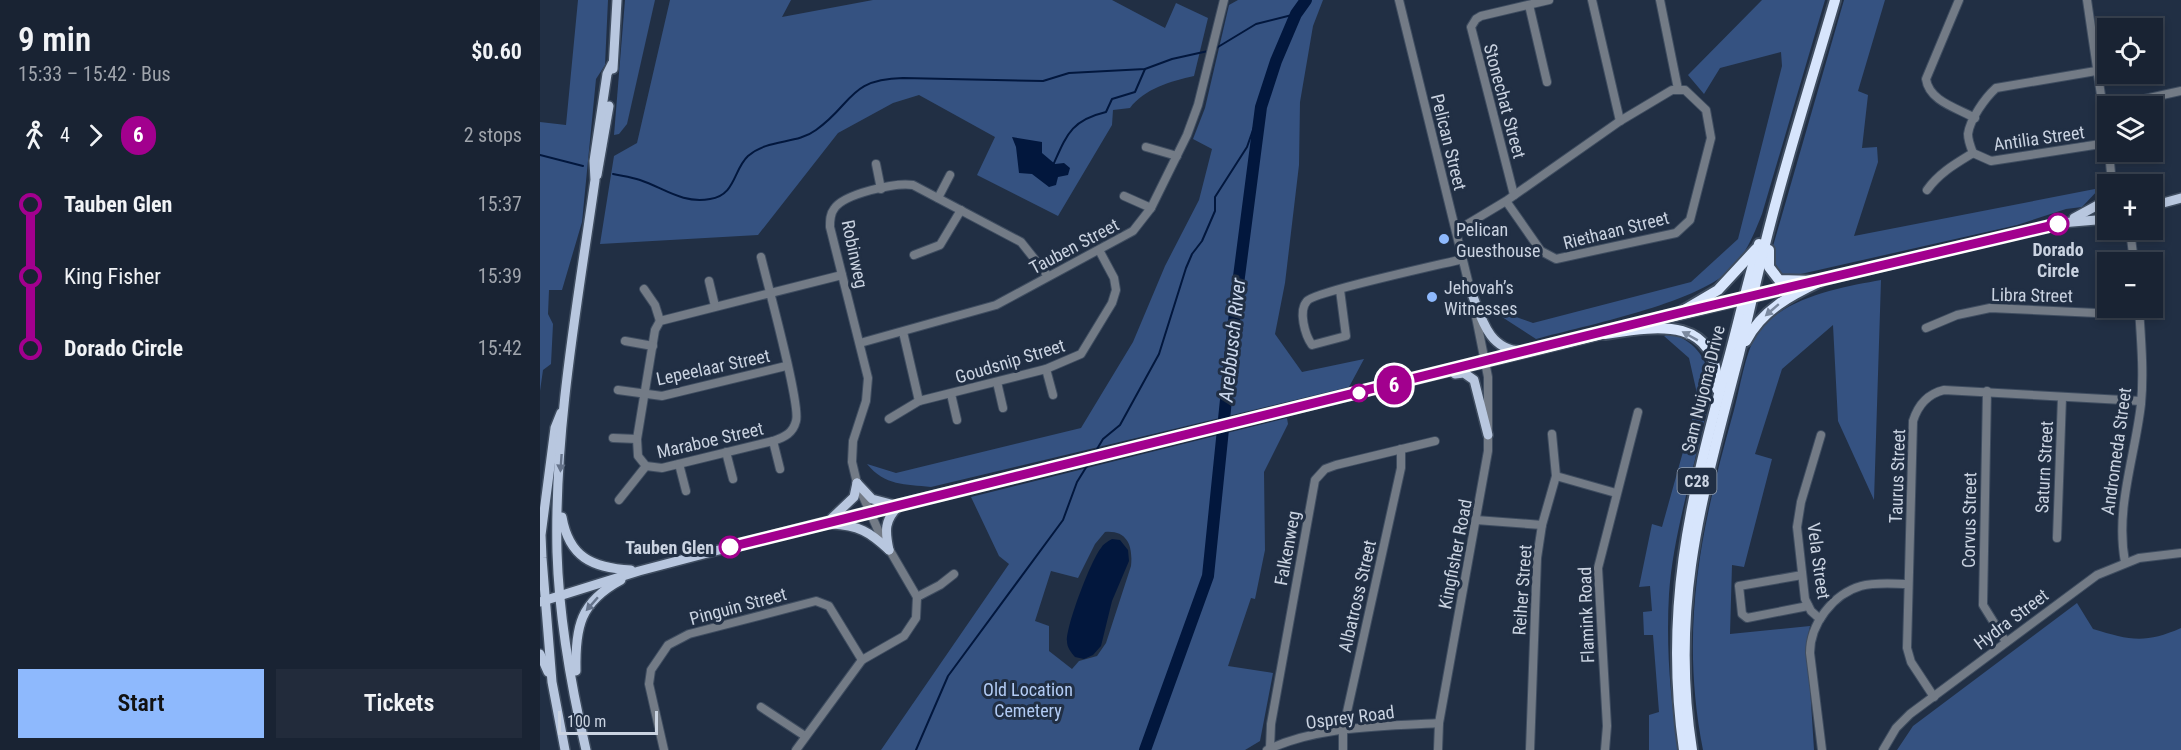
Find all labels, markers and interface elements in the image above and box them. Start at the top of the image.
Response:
map controls [2097,18,2163,318]
button: locate [2097,18,2163,84]
text: 9 min [18,20,91,59]
text: $0.60 [471,39,522,64]
street label: Stonechat Street [1480,41,1530,161]
text: 15:33 – 15:42 · Bus [18,62,171,86]
street label: Pelican Street [1427,92,1471,192]
button: layers [2097,96,2163,162]
icon: walk [18,119,51,152]
icon: forward [79,119,112,152]
street label: Antilia Street [1992,121,2086,155]
text: 4 [60,123,70,147]
text: 6 [133,123,144,147]
text: 2 stops [464,123,522,147]
button: + [2097,174,2163,240]
text: Tauben Glen [64,192,172,217]
text: 15:37 [478,192,522,216]
street label: Riethaan Street [1561,207,1671,253]
marker: Dorado Circle [2047,213,2069,235]
street label: Tauben Street [1026,214,1122,278]
street label: Robinweg [838,218,872,290]
place label: Pelican Guesthouse [1456,219,1540,261]
marker: Pelican Guesthouse [1437,232,1451,246]
place label: Dorado Circle [2032,239,2084,281]
button: − [2097,252,2163,318]
text: King Fisher [64,264,161,289]
text: 15:39 [478,264,522,288]
water label: Arebbusch River [1213,276,1251,404]
place label: Jehovah’s Witnesses [1444,277,1517,319]
street label: Libra Street [1991,284,2073,306]
marker: Jehovah’s Witnesses [1425,290,1439,304]
one-way arrow [1765,303,1780,316]
street label: Sam Nujoma Drive [1677,323,1729,455]
one-way arrow [1681,331,1698,341]
street label: Goudsnip Street [953,334,1067,388]
text: Dorado Circle [64,336,183,361]
text: 15:42 [478,336,522,360]
street label: Lepeelaar Street [654,345,772,389]
line badge: 6 [1374,366,1414,404]
text: 6 [1389,373,1399,397]
unlabelled marker [1350,384,1368,402]
street label: Andromeda Street [2097,386,2135,516]
street label: Maraboe Street [655,418,765,462]
street label: Saturn Street [2031,420,2057,514]
street label: Taurus Street [1885,428,1909,524]
one-way arrow [556,454,566,473]
road number: C28 [1678,468,1716,494]
street label: Corvus Street [1958,472,1980,568]
street label: Kingfisher Road [1434,497,1476,611]
street label: Falkenweg [1270,509,1304,587]
street label: Vela Street [1803,521,1835,601]
marker: Tauben Glen [719,536,741,558]
place label: Tauben Glen [625,537,714,558]
street label: Albatross Street [1334,538,1380,654]
street label: Reiher Street [1508,544,1536,636]
street label: Flamink Road [1574,567,1598,663]
street label: Pinguin Street [687,583,789,629]
street label: Hydra Street [1970,584,2052,654]
one-way arrow [585,596,598,612]
button: Start [18,669,264,738]
button: Tickets [276,669,522,738]
park label: Old Location Cemetery [983,679,1073,721]
street label: Osprey Road [1304,701,1396,733]
scale bar [558,708,658,736]
text: 100 m [567,712,606,731]

